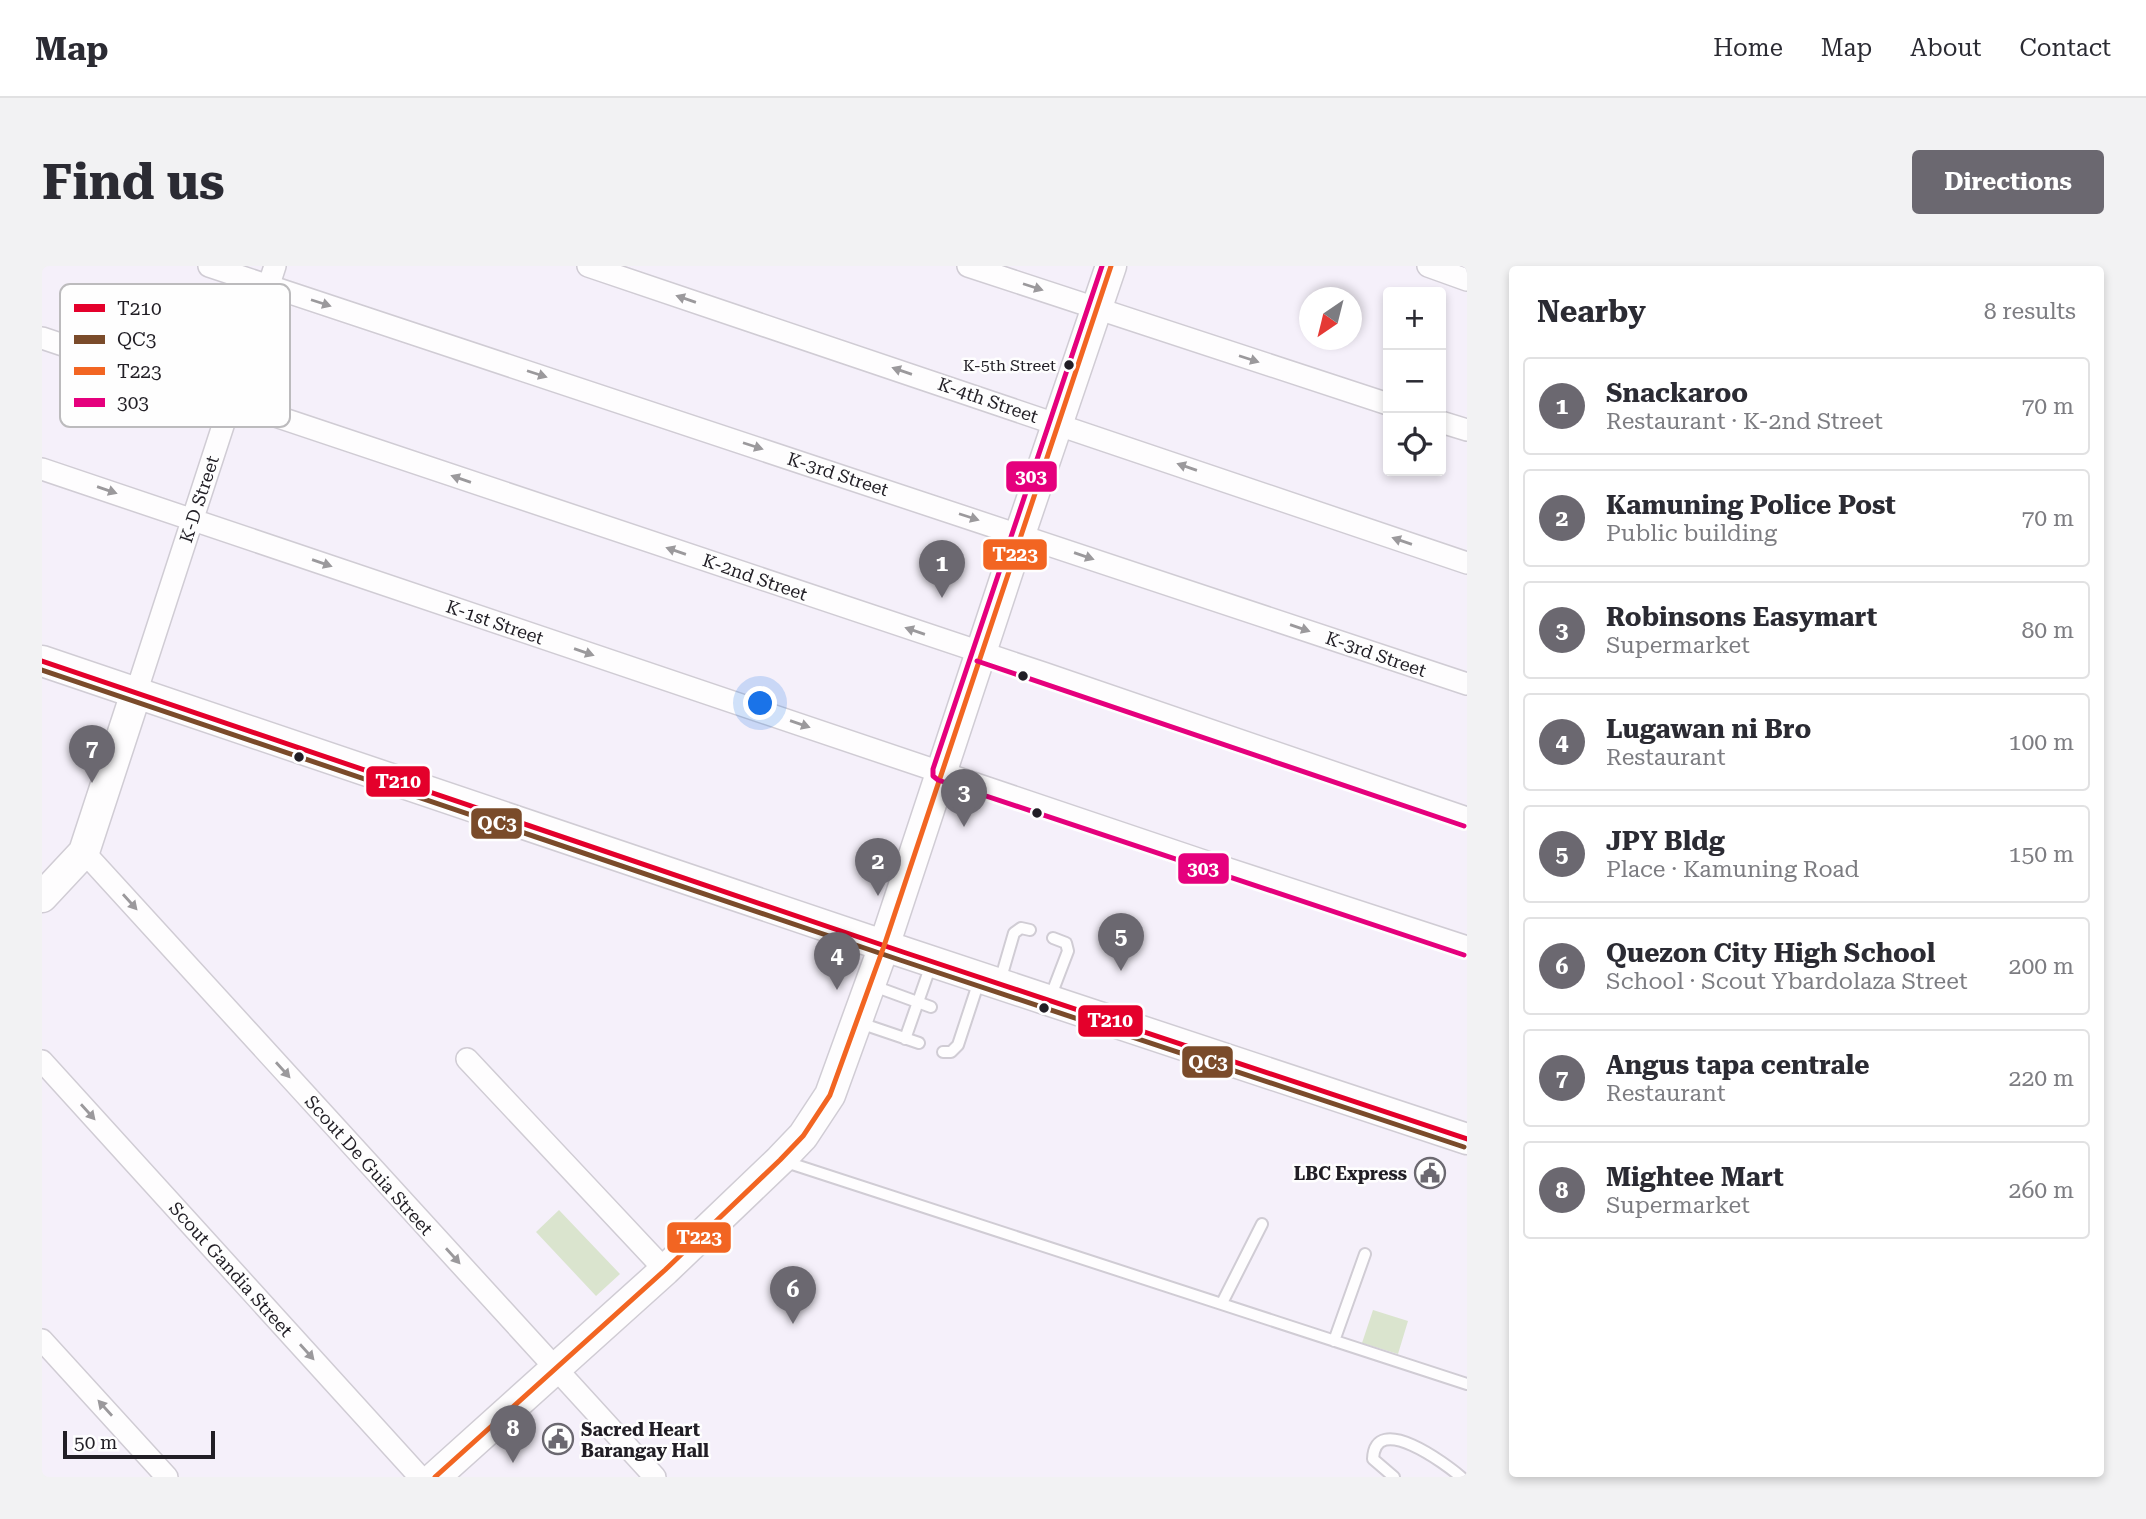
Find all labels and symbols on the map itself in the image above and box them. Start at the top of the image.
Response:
one-way arrow [1023,283,1044,293]
legend [60,284,290,427]
north arrow [1299,287,1362,350]
one-way arrow [675,293,696,304]
text: T210 [117,297,162,320]
one-way arrow [310,298,331,309]
text: QC3 [117,328,156,351]
one-way arrow [1239,354,1260,364]
place label: K-5th Street [963,356,1056,375]
marker: K-5th Street [1062,358,1076,372]
text: T223 [117,360,162,383]
one-way arrow [891,365,912,376]
one-way arrow [526,369,547,380]
street label: K-4th Street [935,373,1041,427]
text: 303 [117,391,149,414]
one-way arrow [742,441,763,451]
street label: K-3rd Street [785,448,891,500]
street label: K-D Street [175,453,223,545]
line badge: 303 [1005,460,1058,493]
one-way arrow [1176,462,1197,472]
text: 303 [1015,465,1047,488]
one-way arrow [450,473,471,483]
one-way arrow [96,486,117,496]
one-way arrow [958,512,979,523]
one-way arrow [1392,535,1413,546]
line badge: T223 [982,538,1048,571]
pin: 1 [919,540,965,598]
text: T223 [992,543,1038,566]
one-way arrow [666,545,687,556]
street label: K-2nd Street [700,549,810,605]
one-way arrow [1074,551,1095,561]
one-way arrow [312,558,333,569]
street label: K-1st Street [444,596,547,649]
one-way arrow [1290,623,1311,634]
one-way arrow [905,625,926,636]
street label: K-3rd Street [1323,627,1429,681]
one-way arrow [574,647,595,658]
unlabelled marker [1016,669,1030,683]
your location [743,686,777,720]
one-way arrow [789,719,810,730]
pin: 7 [69,725,115,783]
unlabelled marker [292,750,306,764]
line badge: T210 [365,765,431,798]
pin: 3 [941,769,987,827]
text: T210 [375,770,421,793]
unlabelled marker [1030,806,1044,820]
line badge: QC3 [470,807,523,840]
text: QC3 [477,812,517,835]
pin: 2 [855,838,901,896]
line badge: 303 [1177,852,1230,885]
text: 303 [1187,857,1219,880]
one-way arrow [122,893,138,911]
pin: 5 [1098,913,1144,971]
pin: 4 [814,932,860,990]
unlabelled marker [1037,1001,1051,1015]
line badge: T210 [1077,1004,1144,1038]
text: T210 [1087,1009,1133,1032]
line badge: QC3 [1181,1045,1234,1079]
text: QC3 [1188,1051,1228,1074]
one-way arrow [275,1061,291,1078]
street label: Scout De Guia Street [301,1091,438,1239]
one-way arrow [80,1103,96,1121]
public building icon: LBC Express [1413,1156,1447,1190]
place label: LBC Express [1294,1163,1407,1184]
street label: Scout Gandia Street [165,1197,297,1341]
line badge: T223 [666,1221,732,1254]
text: T223 [676,1226,722,1249]
one-way arrow [445,1247,461,1265]
pin: 6 [770,1266,816,1324]
one-way arrow [299,1344,314,1361]
one-way arrow [97,1400,113,1417]
pin: 8 [490,1405,536,1463]
place label: Sacred Heart Barangay Hall [581,1419,709,1461]
public building icon: Sacred Heart Barangay Hall [541,1422,575,1456]
scale bar [63,1428,215,1460]

